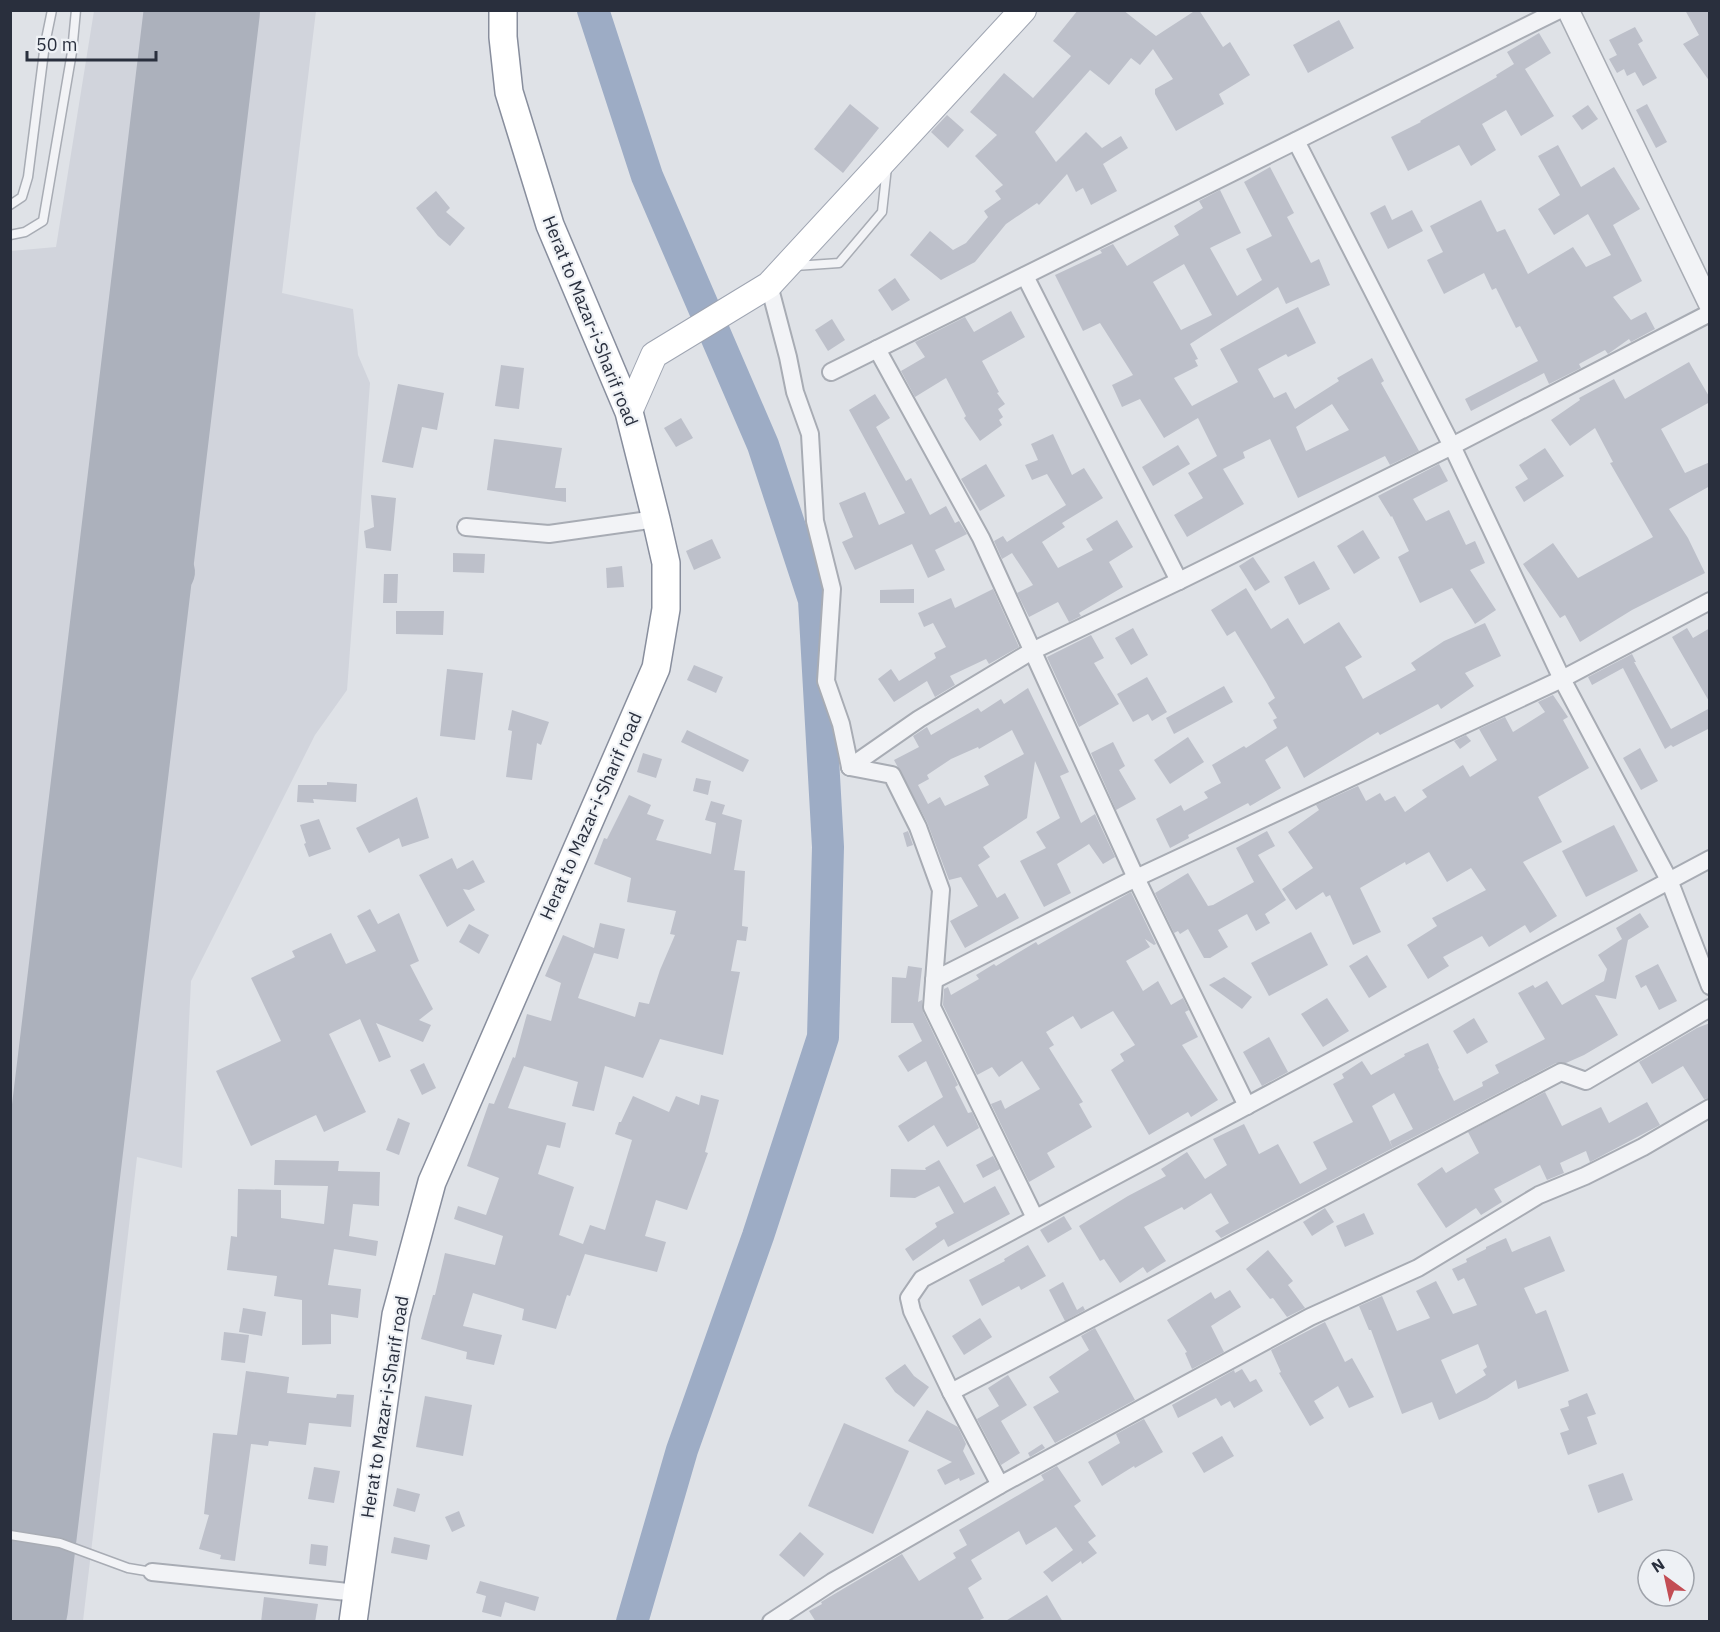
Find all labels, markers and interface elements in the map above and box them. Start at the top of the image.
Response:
scale bar [27,24,156,62]
text: 50 m [36,33,78,56]
street label: Herat to Mazar-i-Sharif road [538,212,643,429]
street label: Herat to Mazar-i-Sharif road [534,708,647,923]
street label: Herat to Mazar-i-Sharif road [356,1294,413,1520]
north arrow [1636,1548,1696,1608]
text: N [1648,1554,1668,1577]

